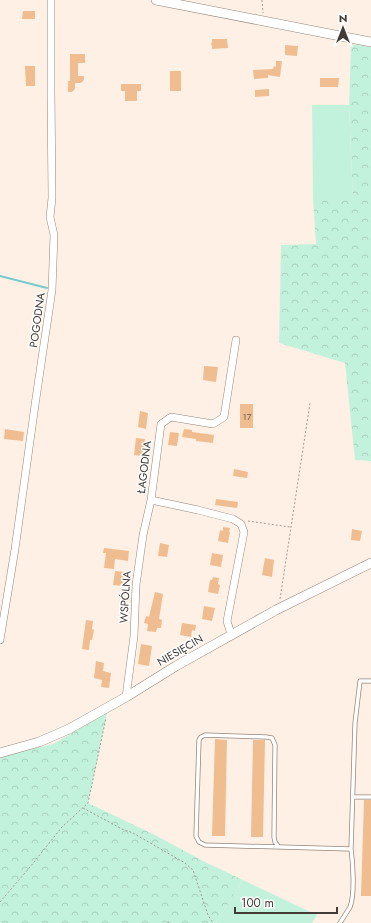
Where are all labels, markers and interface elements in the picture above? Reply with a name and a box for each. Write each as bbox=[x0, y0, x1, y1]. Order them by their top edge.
north arrow bbox=[323, 8, 363, 48]
text: N bbox=[339, 10, 347, 26]
street label: POGODNA bbox=[25, 291, 49, 348]
house number: 17 bbox=[243, 410, 252, 423]
street label: ŁAGODNA bbox=[133, 439, 155, 495]
street label: WSPÓLNA bbox=[115, 570, 135, 624]
street label: NIESIĘCIN bbox=[154, 630, 206, 670]
scale bar bbox=[235, 889, 337, 915]
text: 100 m bbox=[241, 894, 274, 912]

